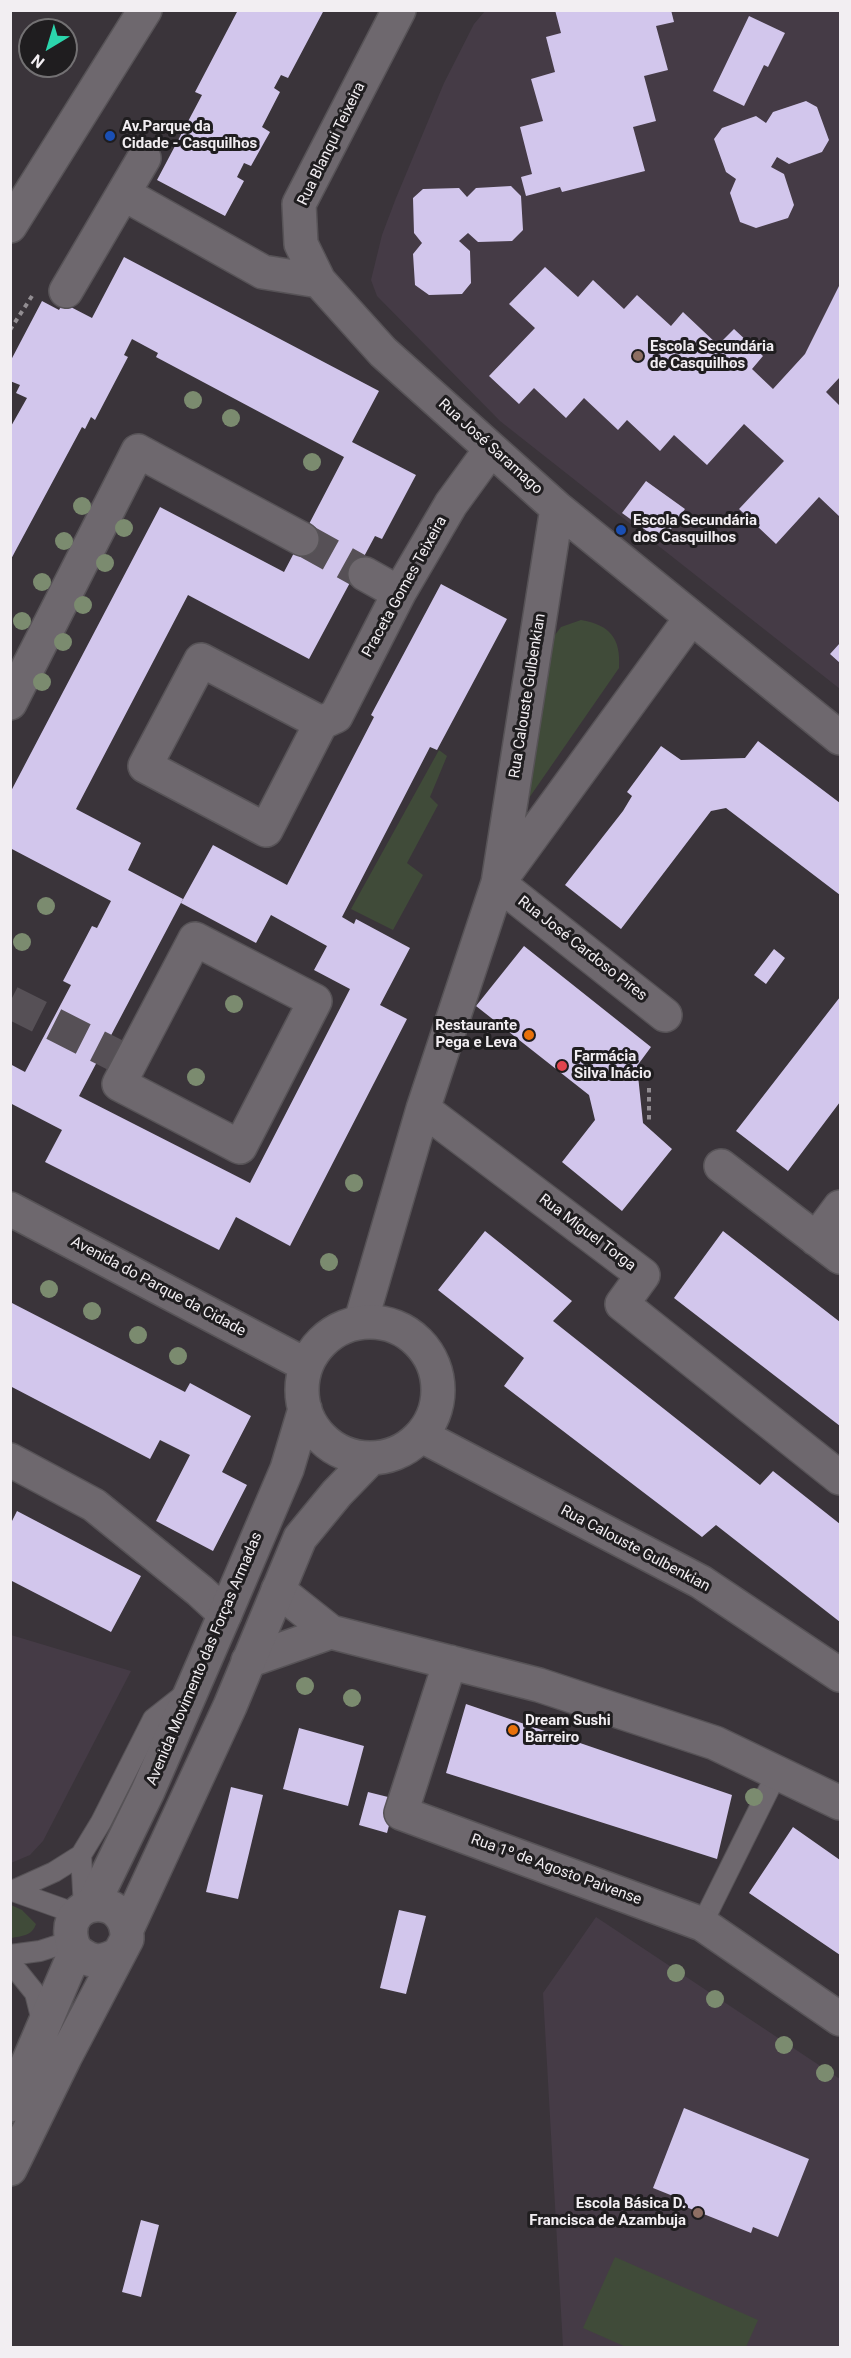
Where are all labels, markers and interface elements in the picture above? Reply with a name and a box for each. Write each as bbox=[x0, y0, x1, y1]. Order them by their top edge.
north arrow bbox=[18, 18, 78, 78]
text: N bbox=[28, 50, 48, 72]
street label: Rua Blanqui Teixeira bbox=[294, 80, 370, 208]
place label: Av.Parque da Cidade - Casquilhos bbox=[122, 118, 257, 153]
marker: Av.Parque da Cidade - Casquilhos bbox=[103, 129, 117, 143]
place label: Escola Secundária de Casquilhos bbox=[650, 338, 774, 373]
marker: Escola Secundária de Casquilhos bbox=[631, 349, 645, 363]
street label: Rua José Saramago bbox=[434, 395, 546, 499]
place label: Escola Secundária dos Casquilhos bbox=[633, 512, 757, 547]
street label: Praceta Gomes Teixeira bbox=[359, 514, 451, 660]
marker: Escola Secundária dos Casquilhos bbox=[614, 523, 628, 537]
street label: Rua Calouste Gulbenkian bbox=[506, 612, 550, 780]
street label: Rua José Cardoso Pires bbox=[514, 893, 650, 1005]
place label: Restaurante Pega e Leva bbox=[435, 1017, 517, 1052]
marker: Restaurante Pega e Leva bbox=[522, 1028, 536, 1042]
place label: Farmácia Silva Inácio bbox=[574, 1048, 651, 1083]
marker: Farmácia Silva Inácio bbox=[555, 1059, 569, 1073]
street label: Rua Miguel Torga bbox=[535, 1191, 639, 1275]
street label: Avenida do Parque da Cidade bbox=[68, 1233, 248, 1341]
street label: Rua Calouste Gulbenkian bbox=[557, 1502, 713, 1596]
street label: Avenida Movimento das Forças Armadas bbox=[143, 1530, 267, 1788]
place label: Dream Sushi Barreiro bbox=[525, 1712, 611, 1747]
marker: Dream Sushi Barreiro bbox=[506, 1723, 520, 1737]
street label: Rua 1º de Agosto Paivense bbox=[468, 1831, 644, 1909]
place label: Escola Básica D. Francisca de Azambuja bbox=[529, 2195, 686, 2230]
marker: Escola Básica D. Francisca de Azambuja bbox=[691, 2206, 705, 2220]

